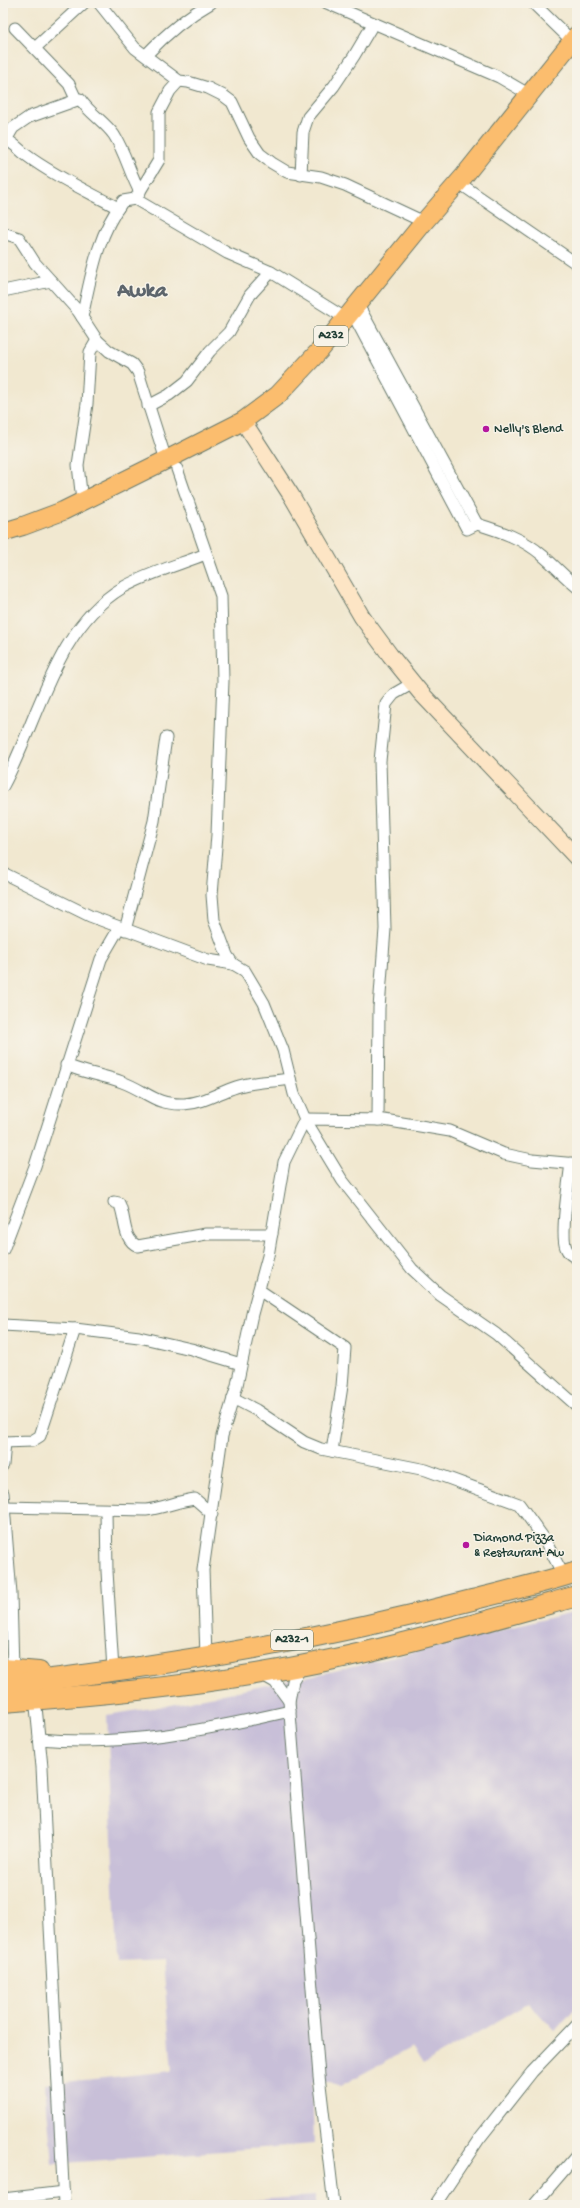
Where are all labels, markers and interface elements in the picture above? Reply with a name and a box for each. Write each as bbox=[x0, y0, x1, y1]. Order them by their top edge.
district label: Awka bbox=[116, 280, 168, 305]
road number: A232 bbox=[314, 326, 348, 346]
place label: Nelly's Blend bbox=[494, 422, 564, 437]
marker: Nelly's Blend bbox=[481, 424, 491, 434]
place label: Diamond Pizza & Restaurant Aw bbox=[473, 1531, 564, 1561]
marker: Diamond Pizza & Restaurant Aw bbox=[461, 1540, 471, 1550]
road number: A232-1 bbox=[271, 1630, 313, 1650]

